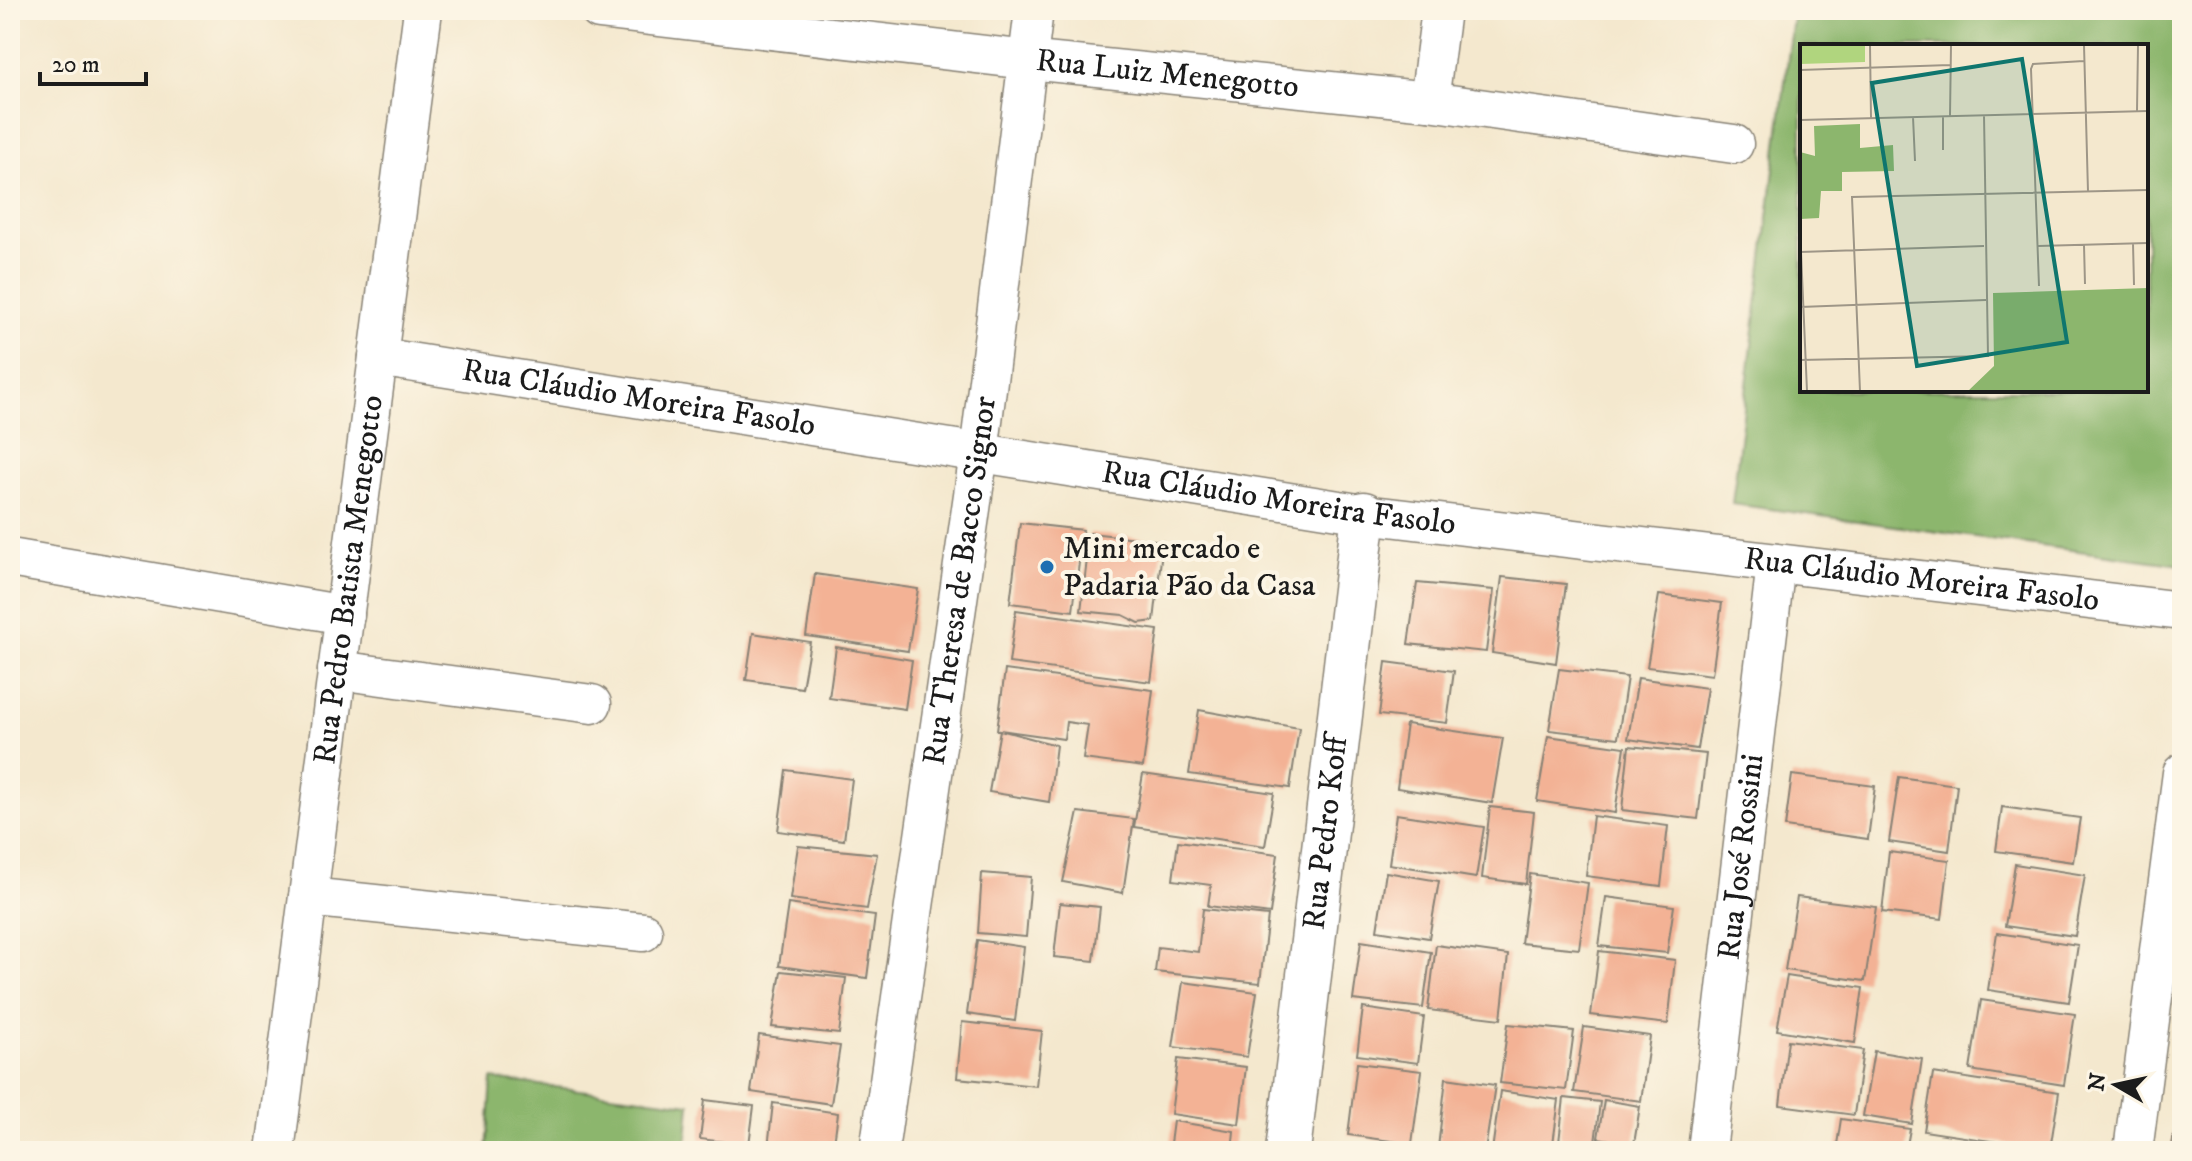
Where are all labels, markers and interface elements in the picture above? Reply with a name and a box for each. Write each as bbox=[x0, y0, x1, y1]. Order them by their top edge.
scale bar bbox=[40, 36, 146, 86]
street label: Rua Luiz Menegotto bbox=[1034, 41, 1301, 108]
inset map bbox=[1800, 44, 2148, 392]
text: 20 m bbox=[52, 50, 100, 80]
street label: Rua Cláudio Moreira Fasolo bbox=[459, 351, 818, 446]
street label: Rua Pedro Batista Menegotto bbox=[305, 393, 393, 767]
street label: Rua Theresa de Bacco Signor bbox=[914, 394, 1006, 768]
street label: Rua Cláudio Moreira Fasolo bbox=[1099, 453, 1458, 545]
place label: Mini mercado e Padaria Pão da Casa bbox=[1063, 529, 1316, 606]
street label: Rua Cláudio Moreira Fasolo bbox=[1742, 539, 2101, 621]
marker: Mini mercado e Padaria Pão da Casa bbox=[1038, 558, 1056, 576]
street label: Rua Pedro Koff bbox=[1295, 729, 1358, 932]
street label: Rua José Rossini bbox=[1710, 752, 1773, 962]
north arrow bbox=[2076, 1045, 2156, 1125]
text: N bbox=[2083, 1071, 2112, 1093]

